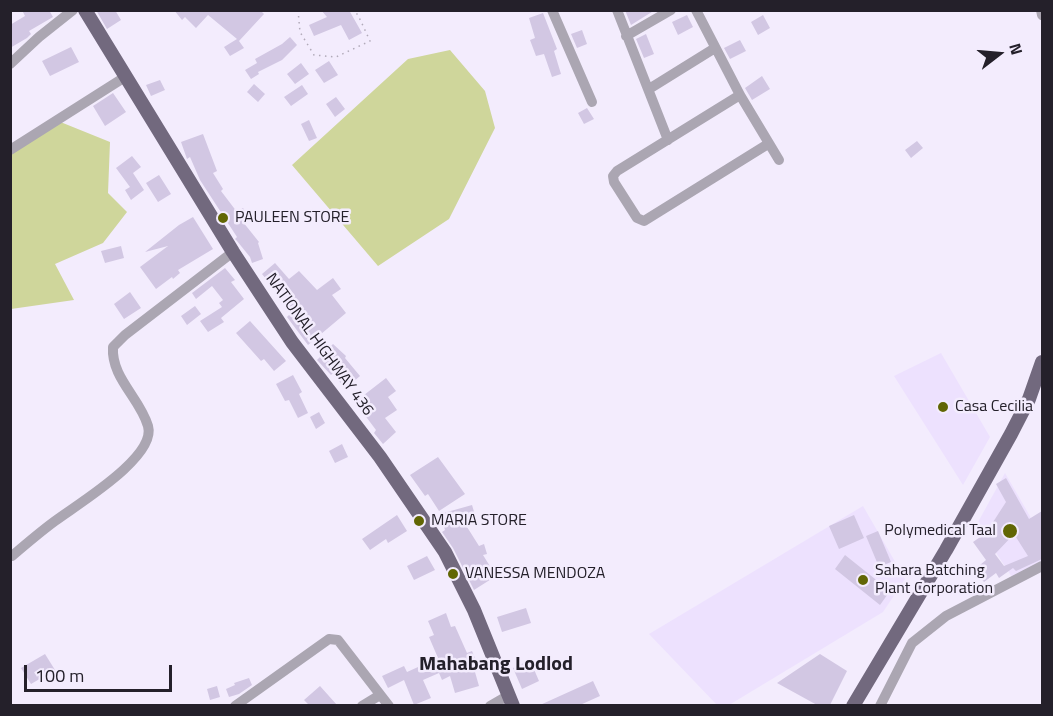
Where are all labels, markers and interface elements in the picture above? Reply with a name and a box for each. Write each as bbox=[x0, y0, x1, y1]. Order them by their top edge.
north arrow bbox=[969, 24, 1029, 84]
text: N bbox=[1003, 40, 1029, 58]
place label: PAULEEN STORE bbox=[235, 208, 349, 228]
marker: PAULEEN STORE bbox=[216, 211, 230, 225]
street label: NATIONAL HIGHWAY 436 bbox=[261, 270, 377, 420]
place label: Casa Cecilia bbox=[955, 397, 1033, 417]
marker: Casa Cecilia bbox=[936, 400, 950, 414]
place label: MARIA STORE bbox=[431, 511, 527, 531]
marker: MARIA STORE bbox=[412, 514, 426, 528]
place label: Polymedical Taal bbox=[884, 521, 996, 541]
marker: Polymedical Taal bbox=[1001, 522, 1019, 540]
place label: Sahara Batching Plant Corporation bbox=[875, 561, 993, 599]
place label: VANESSA MENDOZA bbox=[465, 564, 605, 584]
marker: VANESSA MENDOZA bbox=[446, 567, 460, 581]
marker: Sahara Batching Plant Corporation bbox=[856, 573, 870, 587]
scale bar bbox=[27, 653, 176, 691]
district label: Mahabang Lodlod bbox=[419, 653, 573, 677]
text: 100 m bbox=[35, 662, 84, 689]

